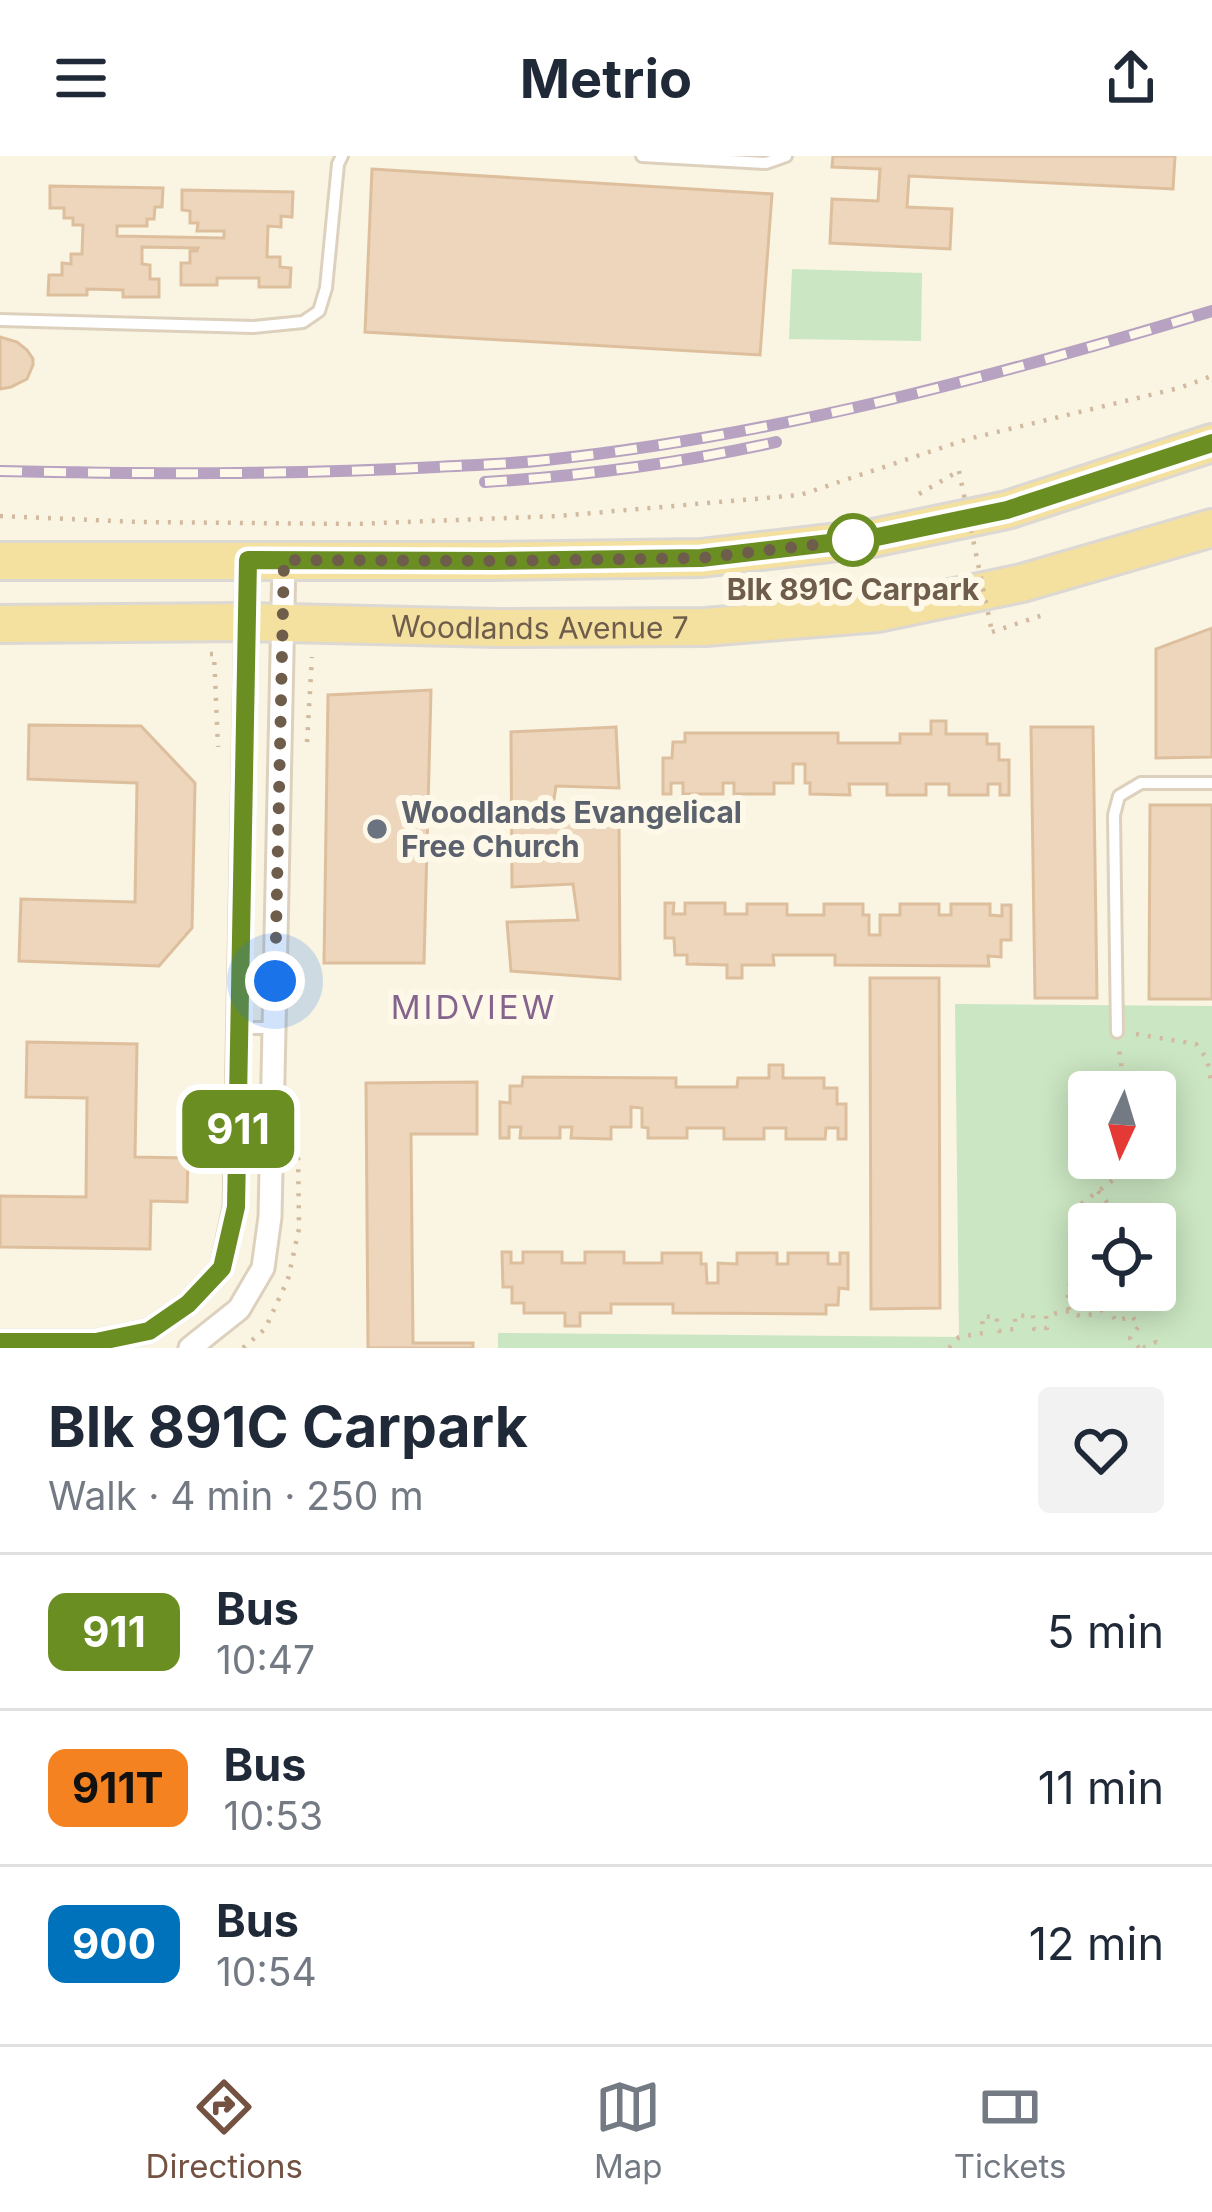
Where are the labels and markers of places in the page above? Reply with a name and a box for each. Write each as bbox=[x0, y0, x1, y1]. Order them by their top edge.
marker: Blk 891C Carpark bbox=[828, 515, 878, 565]
place label: Blk 891C Carpark bbox=[727, 571, 980, 607]
place label: Woodlands Evangelical Free Church bbox=[401, 794, 742, 864]
marker: Woodlands Evangelical Free Church bbox=[364, 816, 390, 842]

